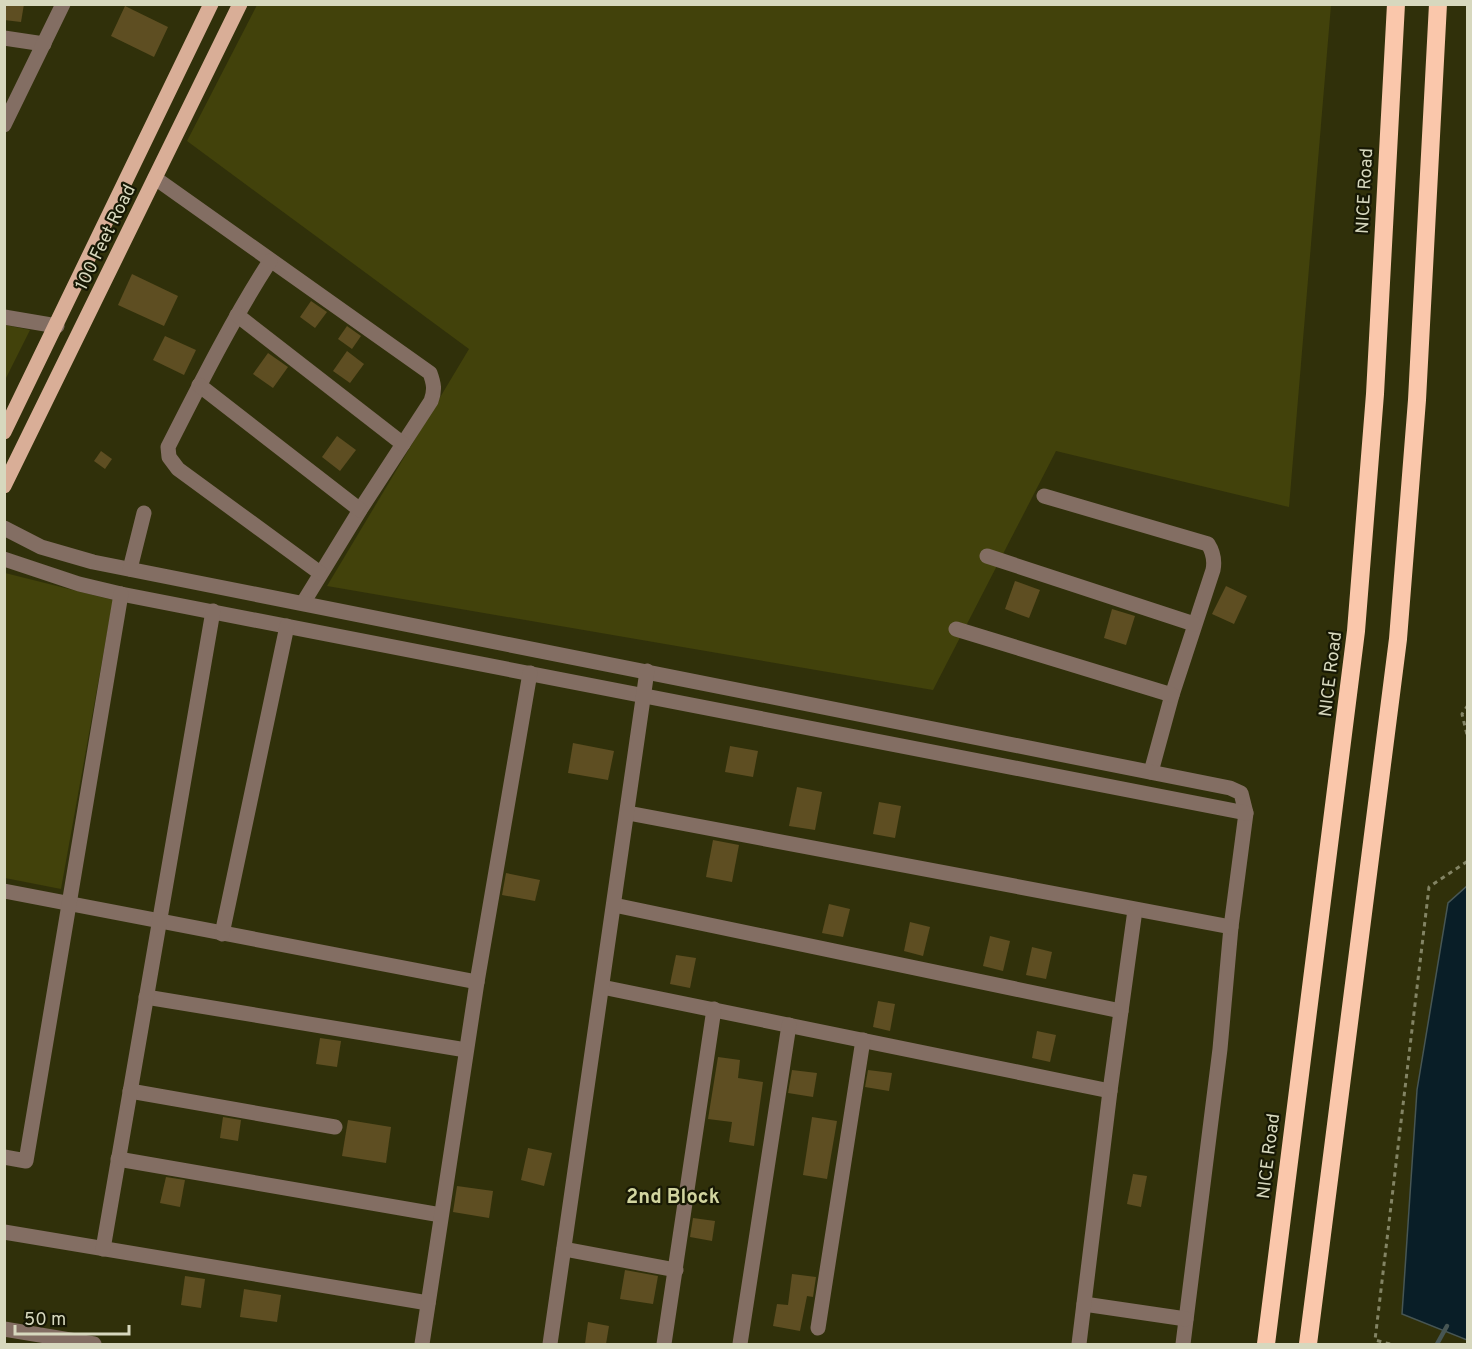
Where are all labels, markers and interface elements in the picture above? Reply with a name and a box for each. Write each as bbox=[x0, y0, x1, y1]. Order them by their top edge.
street label: NICE Road bbox=[1352, 148, 1379, 235]
street label: 100 Feet Road bbox=[71, 181, 142, 294]
street label: NICE Road bbox=[1315, 630, 1348, 718]
street label: NICE Road bbox=[1253, 1112, 1286, 1200]
district label: 2nd Block bbox=[626, 1185, 720, 1211]
scale bar bbox=[15, 1298, 129, 1336]
text: 50 m bbox=[24, 1309, 66, 1332]

